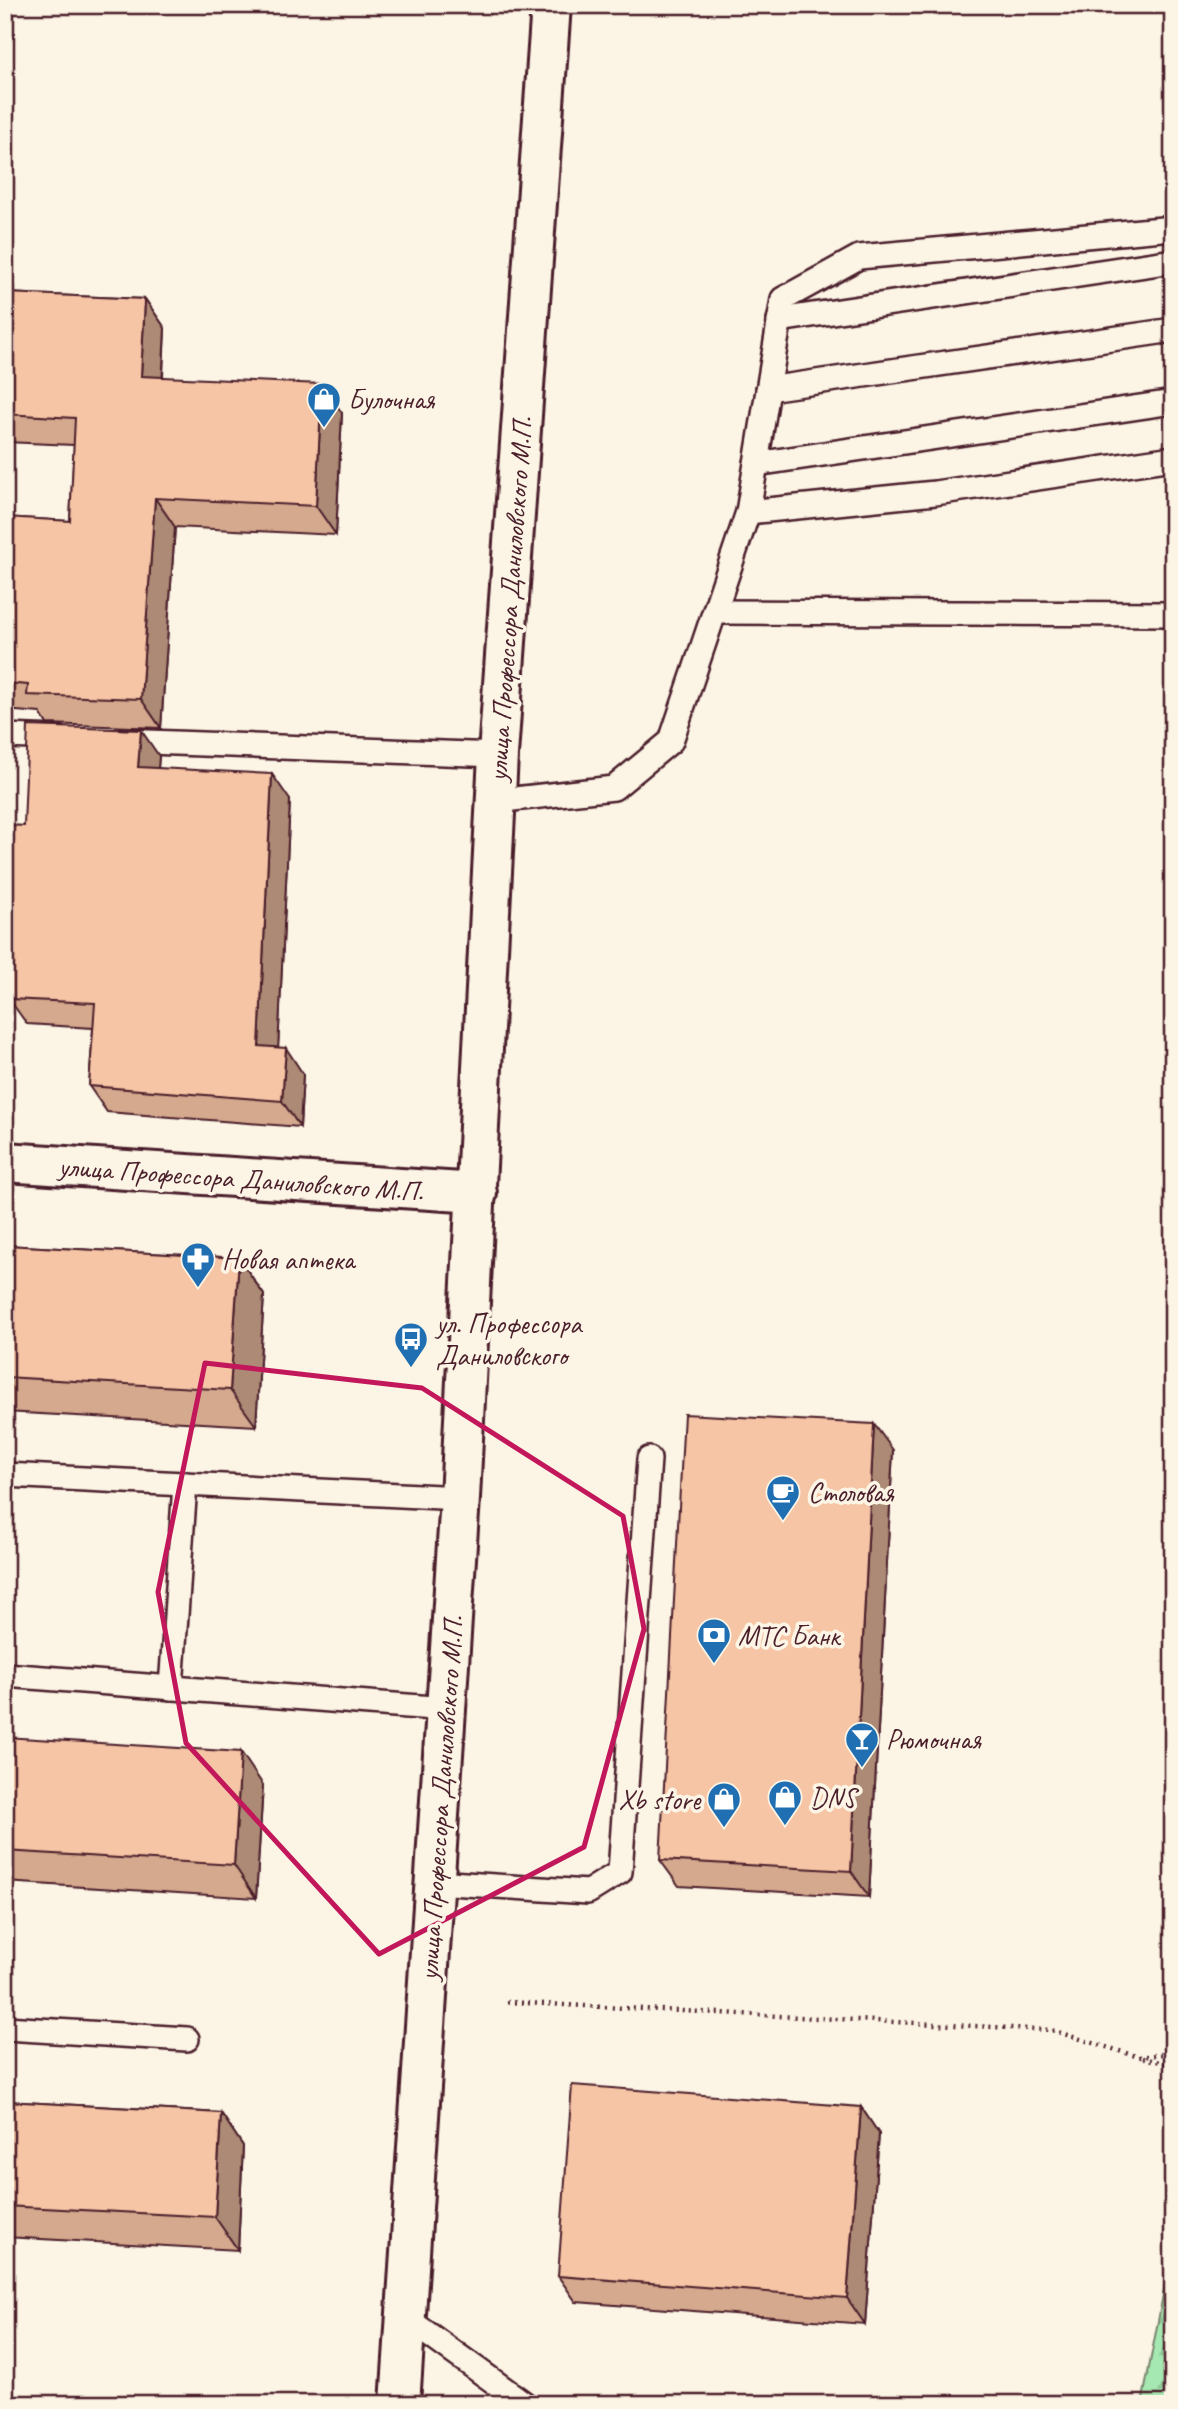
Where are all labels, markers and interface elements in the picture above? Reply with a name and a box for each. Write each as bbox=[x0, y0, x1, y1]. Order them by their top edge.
shop icon: Булочная bbox=[305, 380, 343, 429]
place label: Булочная bbox=[348, 382, 435, 417]
street label: улица Профессора Даниловского М.П. bbox=[479, 415, 540, 785]
street label: улица Профессора Даниловского М.П. bbox=[55, 1148, 425, 1209]
pharmacy icon: Новая аптека bbox=[179, 1240, 217, 1289]
place label: Новая аптека bbox=[222, 1242, 357, 1277]
place label: ул. Профессора Даниловского bbox=[434, 1306, 583, 1373]
bus stop icon: ул. Профессора Даниловского bbox=[392, 1320, 430, 1369]
cafe icon: Столовая bbox=[764, 1473, 802, 1522]
place label: Столовая bbox=[808, 1475, 895, 1510]
street label: улица Профессора Даниловского М.П. bbox=[410, 1614, 471, 1984]
bank icon: МТС Банк bbox=[695, 1616, 733, 1665]
place label: МТС Банк bbox=[738, 1618, 842, 1653]
bar icon: Рюмочная bbox=[843, 1720, 881, 1769]
place label: Рюмочная bbox=[886, 1722, 982, 1757]
shop icon: DNS bbox=[766, 1778, 804, 1827]
shop icon: Xb store bbox=[705, 1780, 743, 1829]
place label: DNS bbox=[810, 1780, 860, 1815]
place label: Xb store bbox=[618, 1782, 702, 1817]

